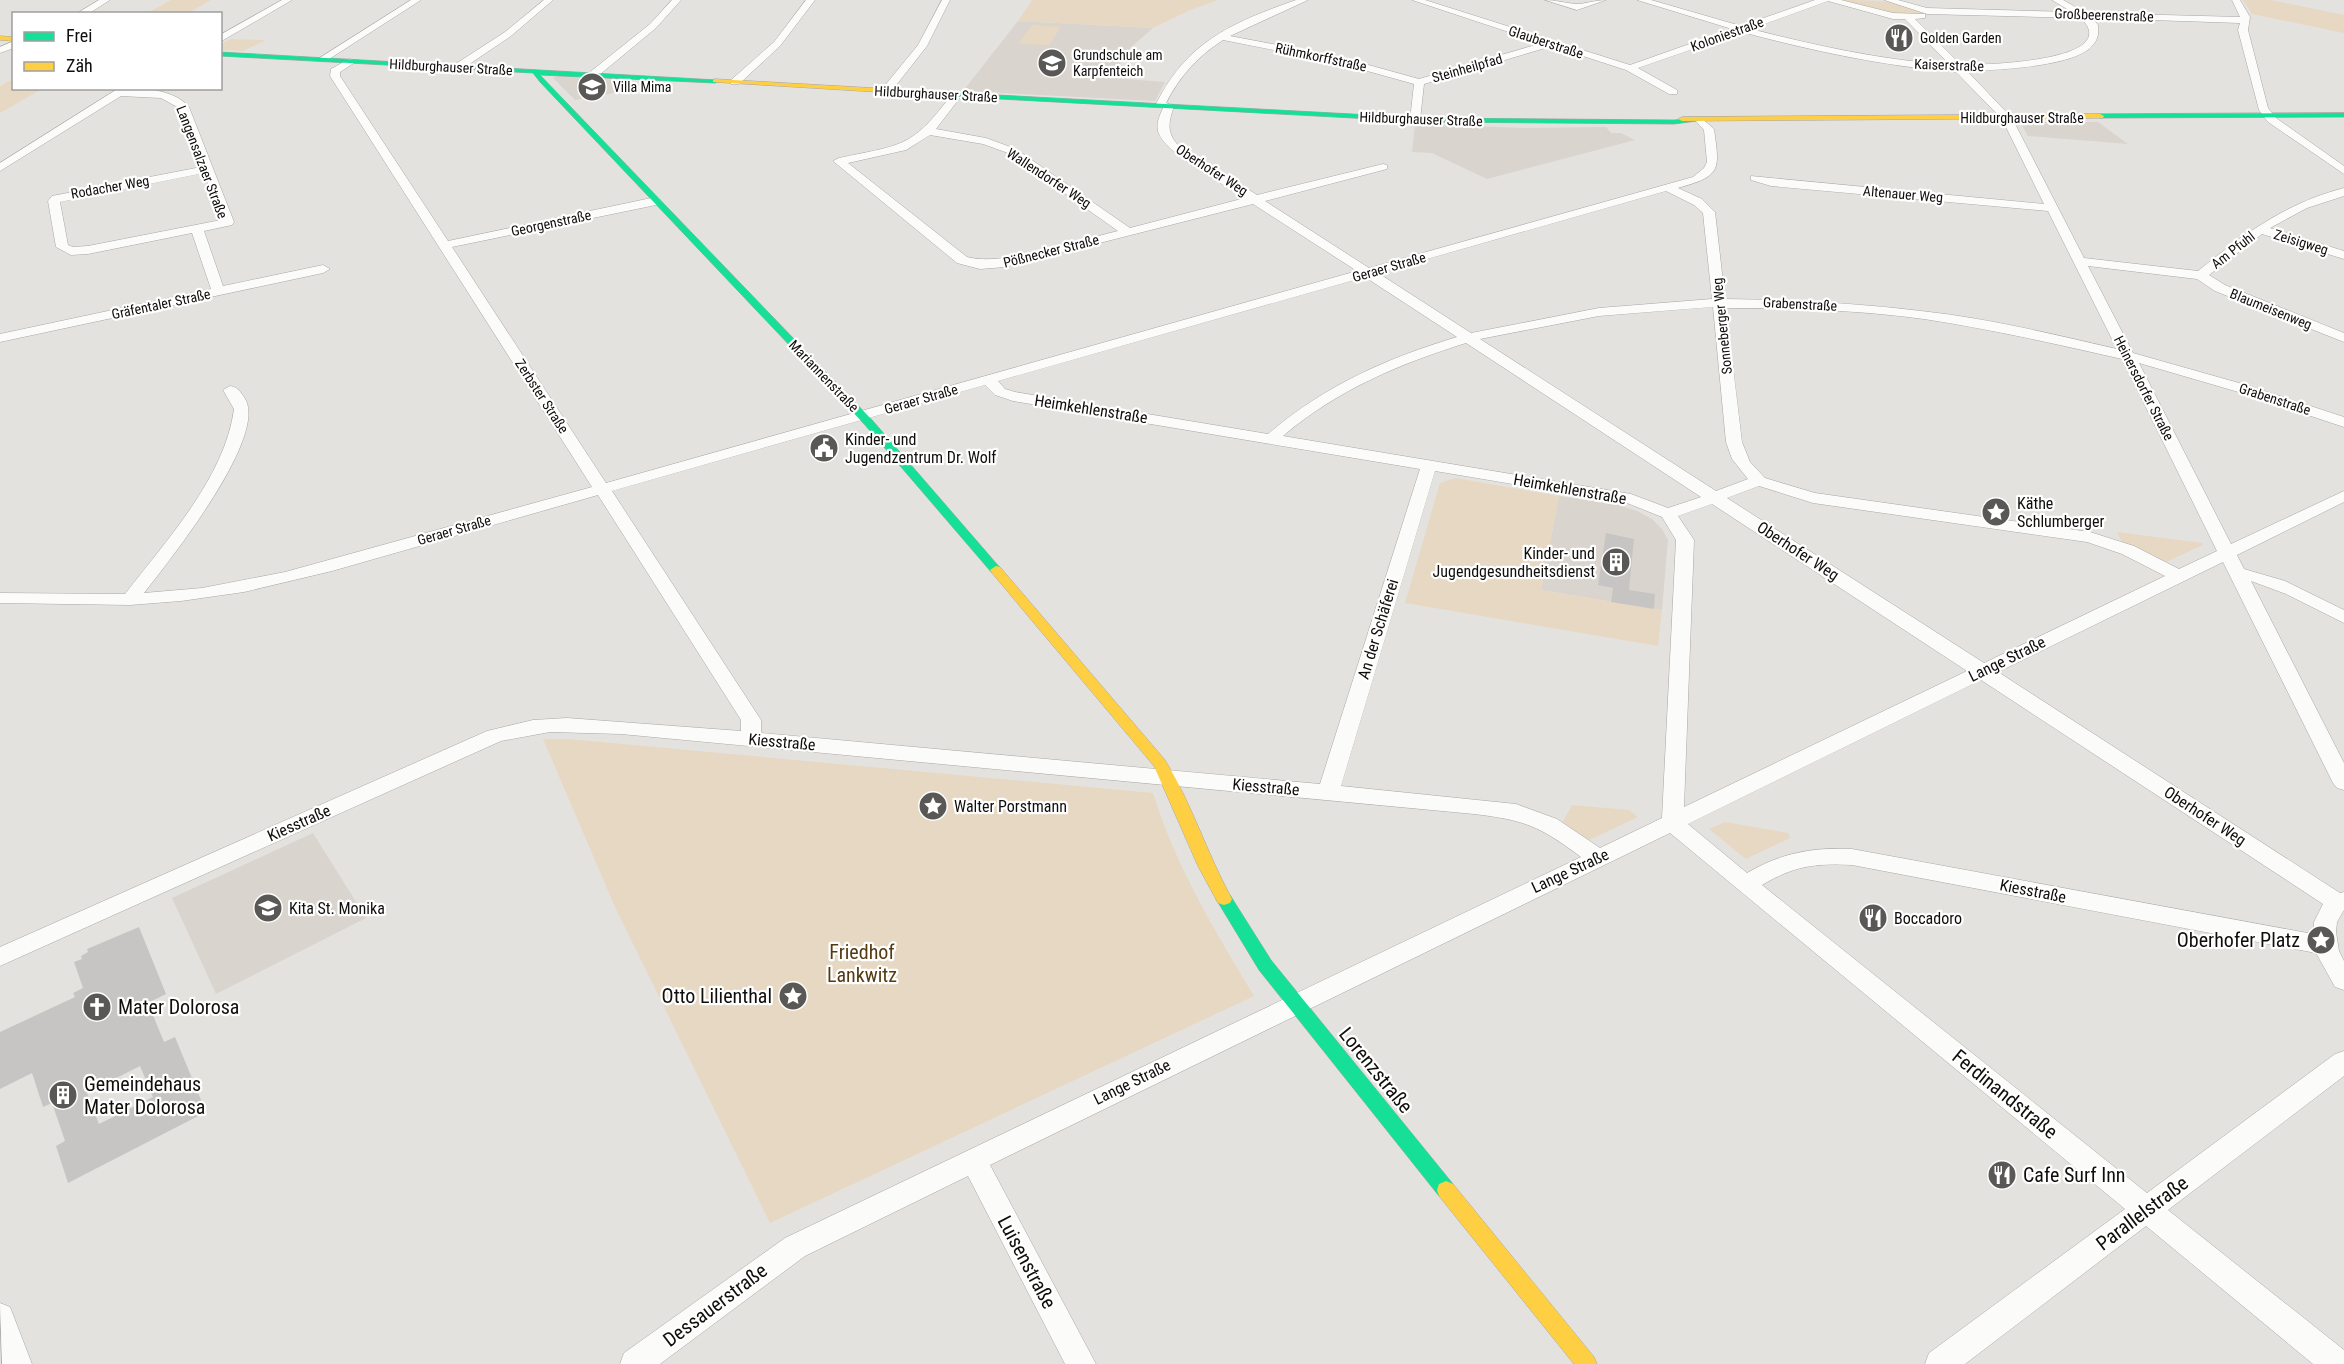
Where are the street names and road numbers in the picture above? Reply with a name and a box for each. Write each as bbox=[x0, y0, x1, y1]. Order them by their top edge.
street label: Großbeerenstraße bbox=[2054, 5, 2154, 25]
street label: Koloniestraße bbox=[1688, 13, 1766, 55]
street label: Glauberstraße bbox=[1507, 22, 1586, 62]
street label: Rühmkorffstraße bbox=[1274, 39, 1369, 75]
street label: Steinheilpfad bbox=[1430, 50, 1504, 86]
street label: Hildburghauser Straße bbox=[389, 56, 513, 78]
street label: Kaiserstraße bbox=[1914, 56, 1985, 74]
street label: Hildburghauser Straße bbox=[874, 83, 998, 105]
street label: Langensalzaer Straße bbox=[173, 103, 231, 221]
street label: Hildburghauser Straße bbox=[1359, 109, 1483, 129]
street label: Hildburghauser Straße bbox=[1960, 110, 2084, 126]
street label: Oberhofer Weg bbox=[1173, 141, 1251, 199]
street label: Wallendorfer Weg bbox=[1004, 145, 1094, 211]
street label: Rodacher Weg bbox=[70, 172, 150, 202]
street label: Altenauer Weg bbox=[1862, 183, 1944, 205]
street label: Georgenstraße bbox=[510, 207, 593, 239]
street label: Zeisigweg bbox=[2272, 226, 2330, 258]
street label: Am Pfuhl bbox=[2208, 228, 2258, 272]
street label: Pößnecker Straße bbox=[1002, 231, 1101, 271]
street label: Geraer Straße bbox=[1350, 249, 1428, 285]
street label: Sonneberger Weg bbox=[1709, 277, 1735, 375]
street label: Blaumeisenweg bbox=[2228, 285, 2314, 333]
street label: Gräfentaler Straße bbox=[110, 286, 212, 322]
street label: Grabenstraße bbox=[1762, 294, 1838, 314]
street label: Heinersdorfer Straße bbox=[2111, 333, 2177, 443]
street label: Mariannenstraße bbox=[786, 337, 863, 415]
street label: Zerbster Straße bbox=[512, 356, 572, 437]
street label: Grabenstraße bbox=[2237, 380, 2313, 418]
street label: Geraer Straße bbox=[882, 381, 960, 417]
street label: Heimkehlenstraße bbox=[1033, 391, 1149, 427]
street label: Heimkehlenstraße bbox=[1512, 470, 1628, 508]
street label: Geraer Straße bbox=[415, 512, 493, 548]
street label: Oberhofer Weg bbox=[1753, 517, 1843, 585]
street label: An der Schäferei bbox=[1354, 577, 1402, 681]
street label: Lange Straße bbox=[1965, 632, 2049, 686]
street label: Kiesstraße bbox=[748, 730, 816, 754]
street label: Kiesstraße bbox=[1232, 775, 1300, 799]
street label: Oberhofer Weg bbox=[2160, 782, 2250, 850]
street label: Kiesstraße bbox=[264, 801, 334, 845]
street label: Lange Straße bbox=[1528, 845, 1612, 897]
street label: Kiesstraße bbox=[1998, 875, 2068, 907]
street label: Lorenzstraße bbox=[1334, 1022, 1418, 1118]
street label: Ferdinandstraße bbox=[1948, 1044, 2062, 1144]
street label: Lange Straße bbox=[1090, 1055, 1174, 1109]
street label: Parallelstraße bbox=[2091, 1171, 2193, 1255]
street label: Luisenstraße bbox=[993, 1211, 1061, 1313]
street label: Dessauerstraße bbox=[658, 1258, 772, 1352]

